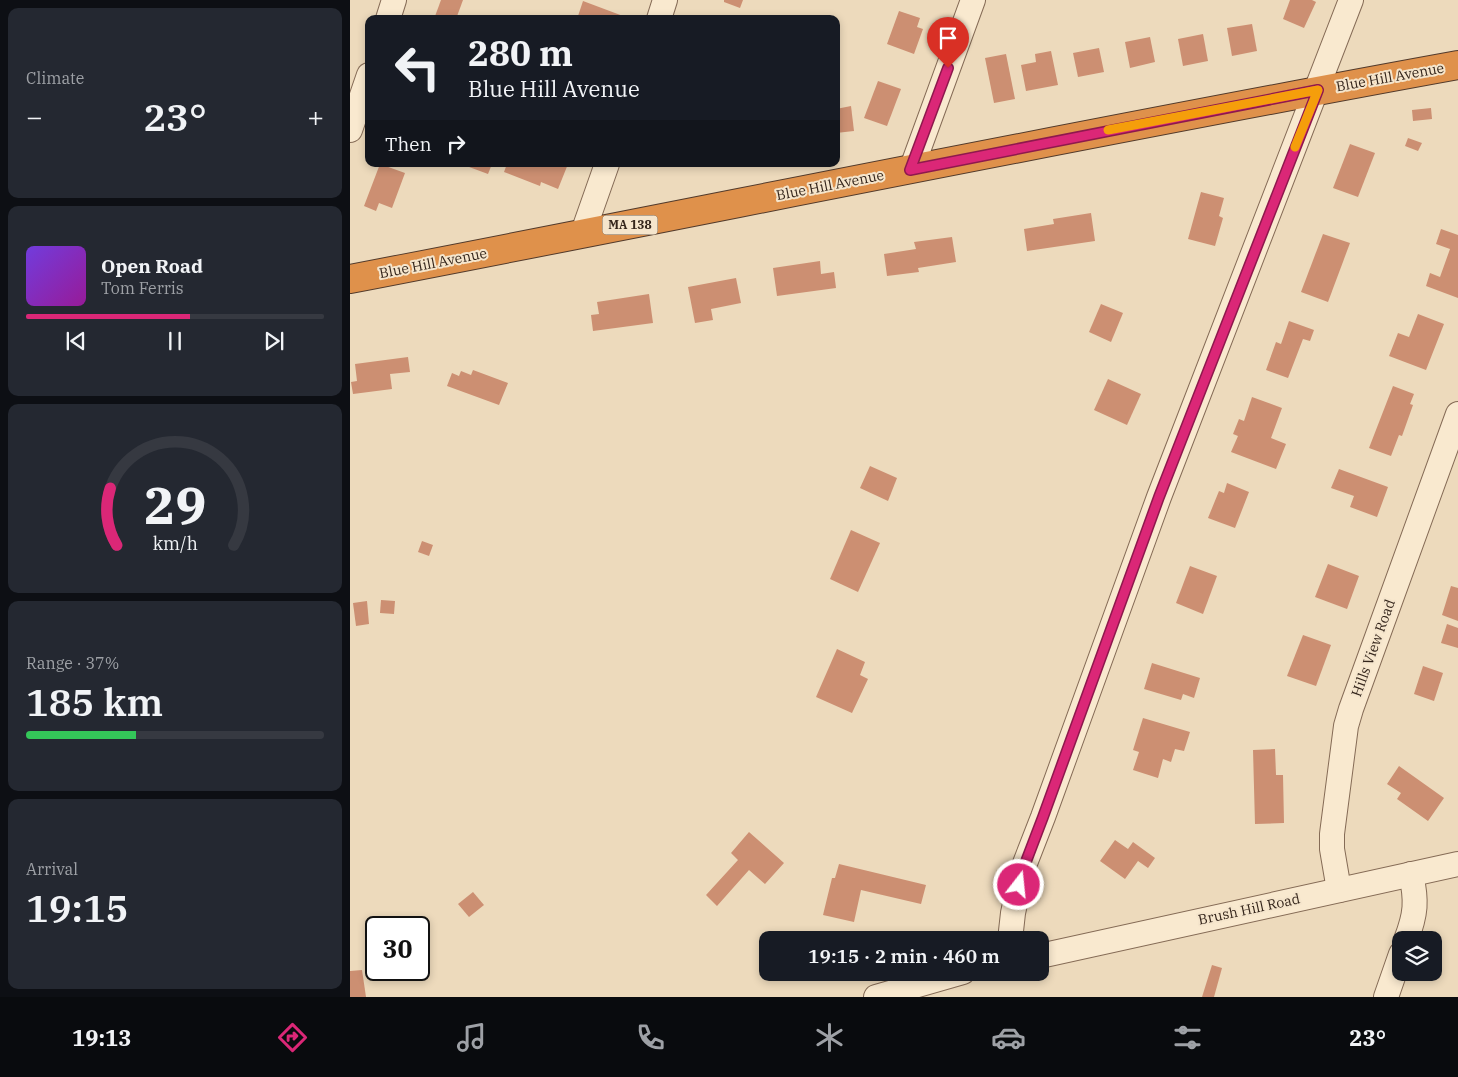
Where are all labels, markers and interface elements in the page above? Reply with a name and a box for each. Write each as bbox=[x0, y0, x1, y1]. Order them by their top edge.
pin bbox=[927, 17, 969, 68]
icon: arrive bbox=[934, 24, 962, 52]
text: 280 m bbox=[468, 30, 573, 76]
icon: left bbox=[385, 35, 450, 100]
street label: Blue Hill Avenue bbox=[1335, 59, 1445, 95]
text: Climate bbox=[26, 68, 84, 88]
text: Blue Hill Avenue bbox=[468, 74, 640, 103]
text: 23° bbox=[143, 92, 207, 141]
text: − bbox=[26, 98, 43, 135]
text: + bbox=[307, 98, 324, 135]
icon: right bbox=[442, 130, 470, 158]
text: Then bbox=[385, 132, 432, 156]
street label: Blue Hill Avenue bbox=[775, 166, 885, 204]
road number: MA 138 bbox=[602, 216, 658, 234]
street label: Blue Hill Avenue bbox=[378, 244, 488, 282]
text: Open Road bbox=[101, 254, 203, 278]
text: Tom Ferris bbox=[101, 278, 184, 298]
icon: previous bbox=[62, 327, 90, 355]
icon: pause bbox=[161, 327, 189, 355]
icon: next bbox=[260, 327, 288, 355]
text: 29 bbox=[144, 471, 206, 538]
text: km/h bbox=[152, 532, 198, 555]
street label: Hills View Road bbox=[1347, 596, 1399, 699]
text: Range · 37% bbox=[26, 653, 119, 673]
text: 185 km bbox=[26, 677, 163, 726]
position arrow bbox=[992, 858, 1044, 910]
text: Arrival bbox=[26, 859, 78, 879]
text: 19:15 bbox=[26, 883, 129, 932]
street label: Brush Hill Road bbox=[1196, 889, 1302, 929]
speed limit sign: 30 bbox=[365, 916, 430, 981]
map controls bbox=[1392, 931, 1442, 981]
button: layers bbox=[1392, 931, 1442, 981]
text: 19:15 · 2 min · 460 m bbox=[808, 944, 1000, 968]
icon: directions bbox=[275, 1020, 310, 1055]
icon: music bbox=[454, 1020, 489, 1055]
icon: phone bbox=[633, 1020, 668, 1055]
icon: climate bbox=[812, 1020, 847, 1055]
icon: car bbox=[991, 1020, 1026, 1055]
icon: filters bbox=[1170, 1020, 1205, 1055]
text: 19:13 bbox=[72, 1023, 131, 1052]
text: 23° bbox=[1349, 1023, 1386, 1052]

